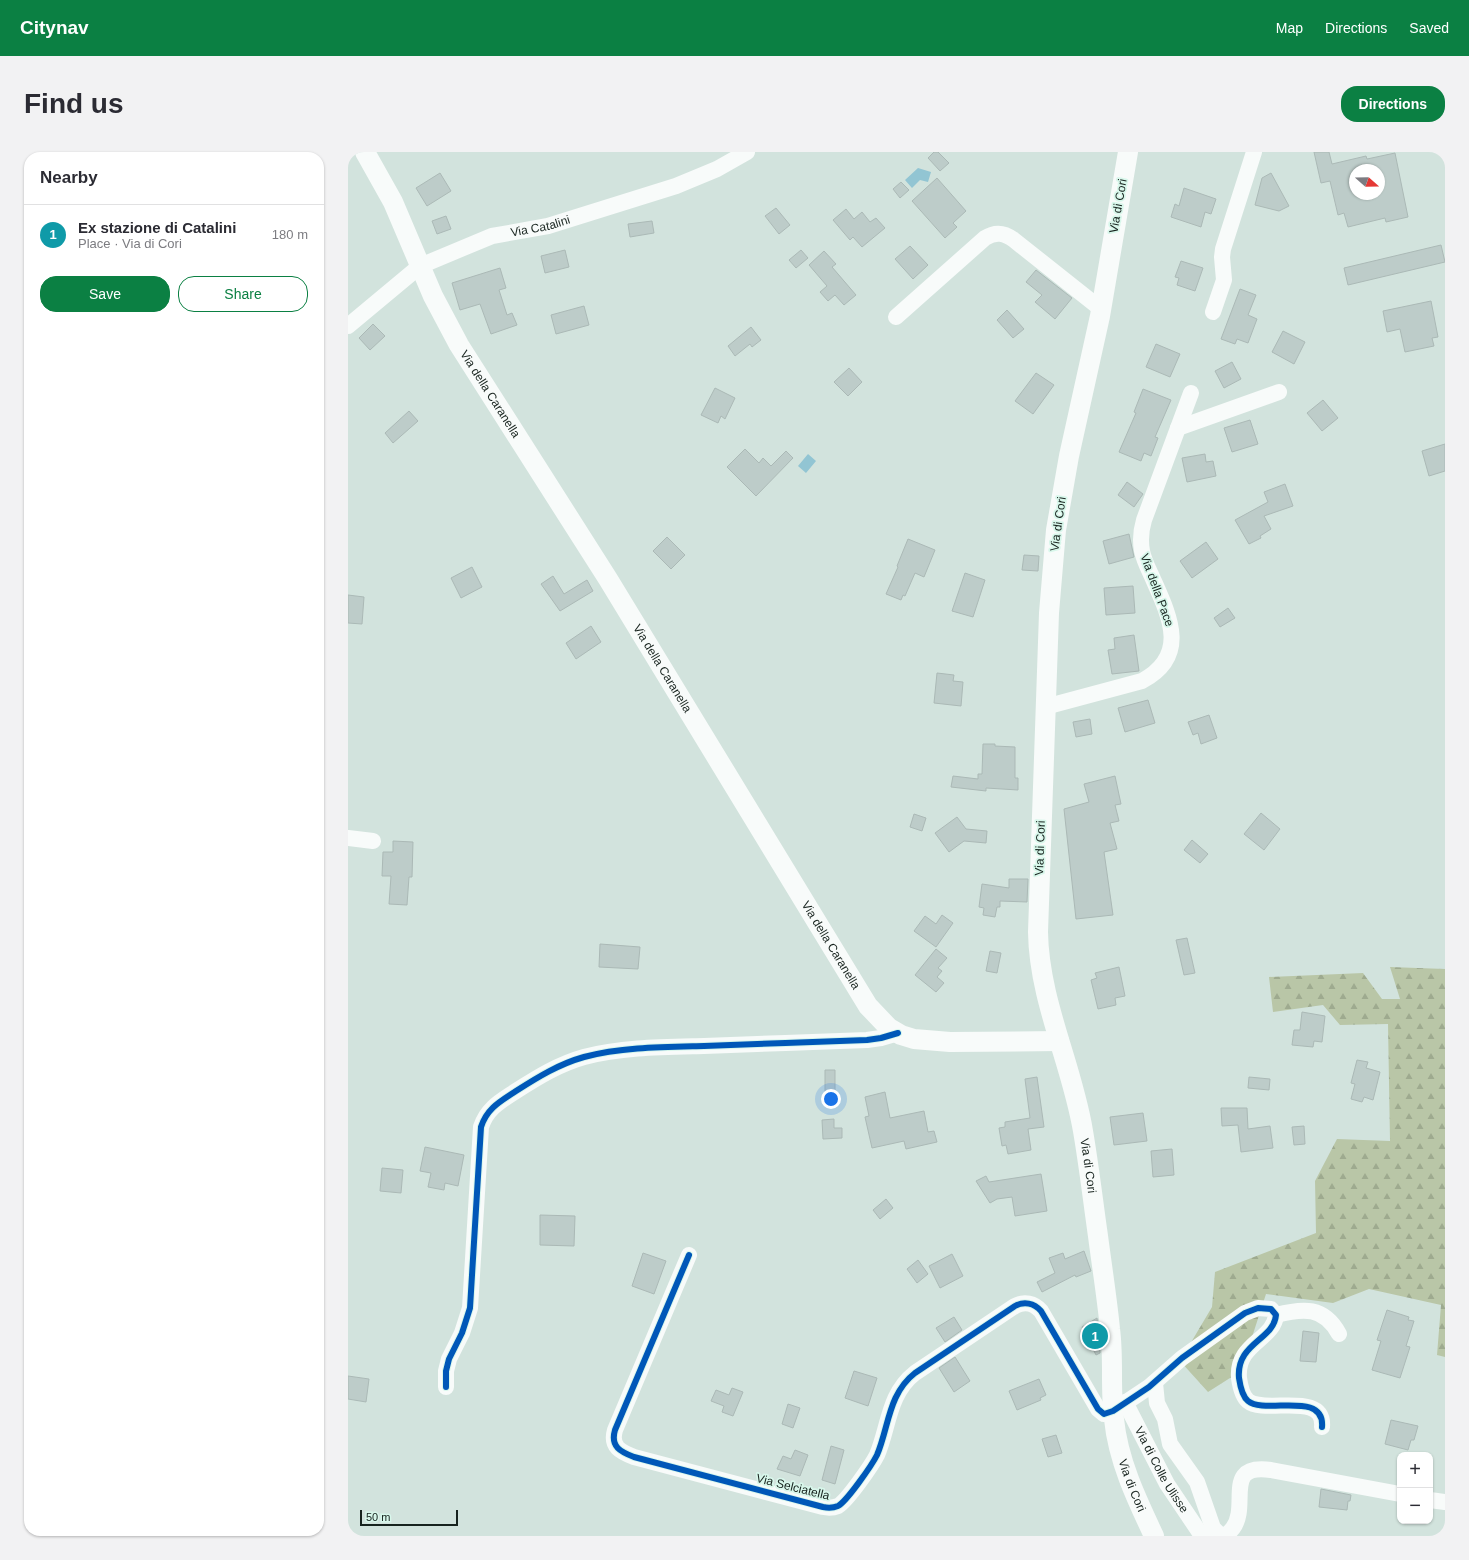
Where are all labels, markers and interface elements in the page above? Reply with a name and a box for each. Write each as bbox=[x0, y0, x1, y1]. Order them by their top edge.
text: Citynav bbox=[20, 17, 89, 38]
text: Map bbox=[1276, 20, 1303, 36]
text: Directions bbox=[1325, 20, 1387, 36]
text: Saved bbox=[1409, 20, 1449, 36]
button: Directions bbox=[1341, 86, 1445, 122]
text: Find us bbox=[24, 88, 124, 119]
north arrow bbox=[1349, 164, 1385, 200]
text: Nearby bbox=[40, 168, 98, 187]
street label: Via di Cori bbox=[1106, 178, 1130, 234]
street label: Via Catalini bbox=[509, 213, 572, 240]
text: Ex stazione di Catalini bbox=[78, 219, 236, 236]
text: 1 bbox=[49, 227, 57, 242]
text: 180 m bbox=[272, 227, 308, 242]
text: Place · Via di Cori bbox=[78, 236, 182, 251]
button: Save bbox=[40, 276, 170, 312]
button: Share bbox=[178, 276, 308, 312]
street label: Via della Caranella bbox=[457, 348, 523, 440]
street label: Via di Cori bbox=[1047, 496, 1069, 552]
street label: Via della Pace bbox=[1137, 552, 1177, 629]
street label: Via della Caranella bbox=[630, 622, 695, 715]
street label: Via di Cori bbox=[1032, 820, 1048, 876]
street label: Via della Caranella bbox=[799, 898, 863, 992]
your location bbox=[821, 1089, 841, 1109]
street label: Via di Cori bbox=[1077, 1137, 1099, 1194]
pin: 1 bbox=[1082, 1321, 1108, 1351]
street label: Via di Colle Ulisse bbox=[1132, 1424, 1192, 1516]
map controls bbox=[1397, 1452, 1433, 1524]
button: + bbox=[1397, 1452, 1433, 1488]
street label: Via di Cori bbox=[1116, 1457, 1149, 1514]
street label: Via Selciatella bbox=[755, 1471, 831, 1503]
button: − bbox=[1397, 1488, 1433, 1524]
scale bar bbox=[360, 1508, 458, 1527]
text: 50 m bbox=[366, 1511, 390, 1523]

